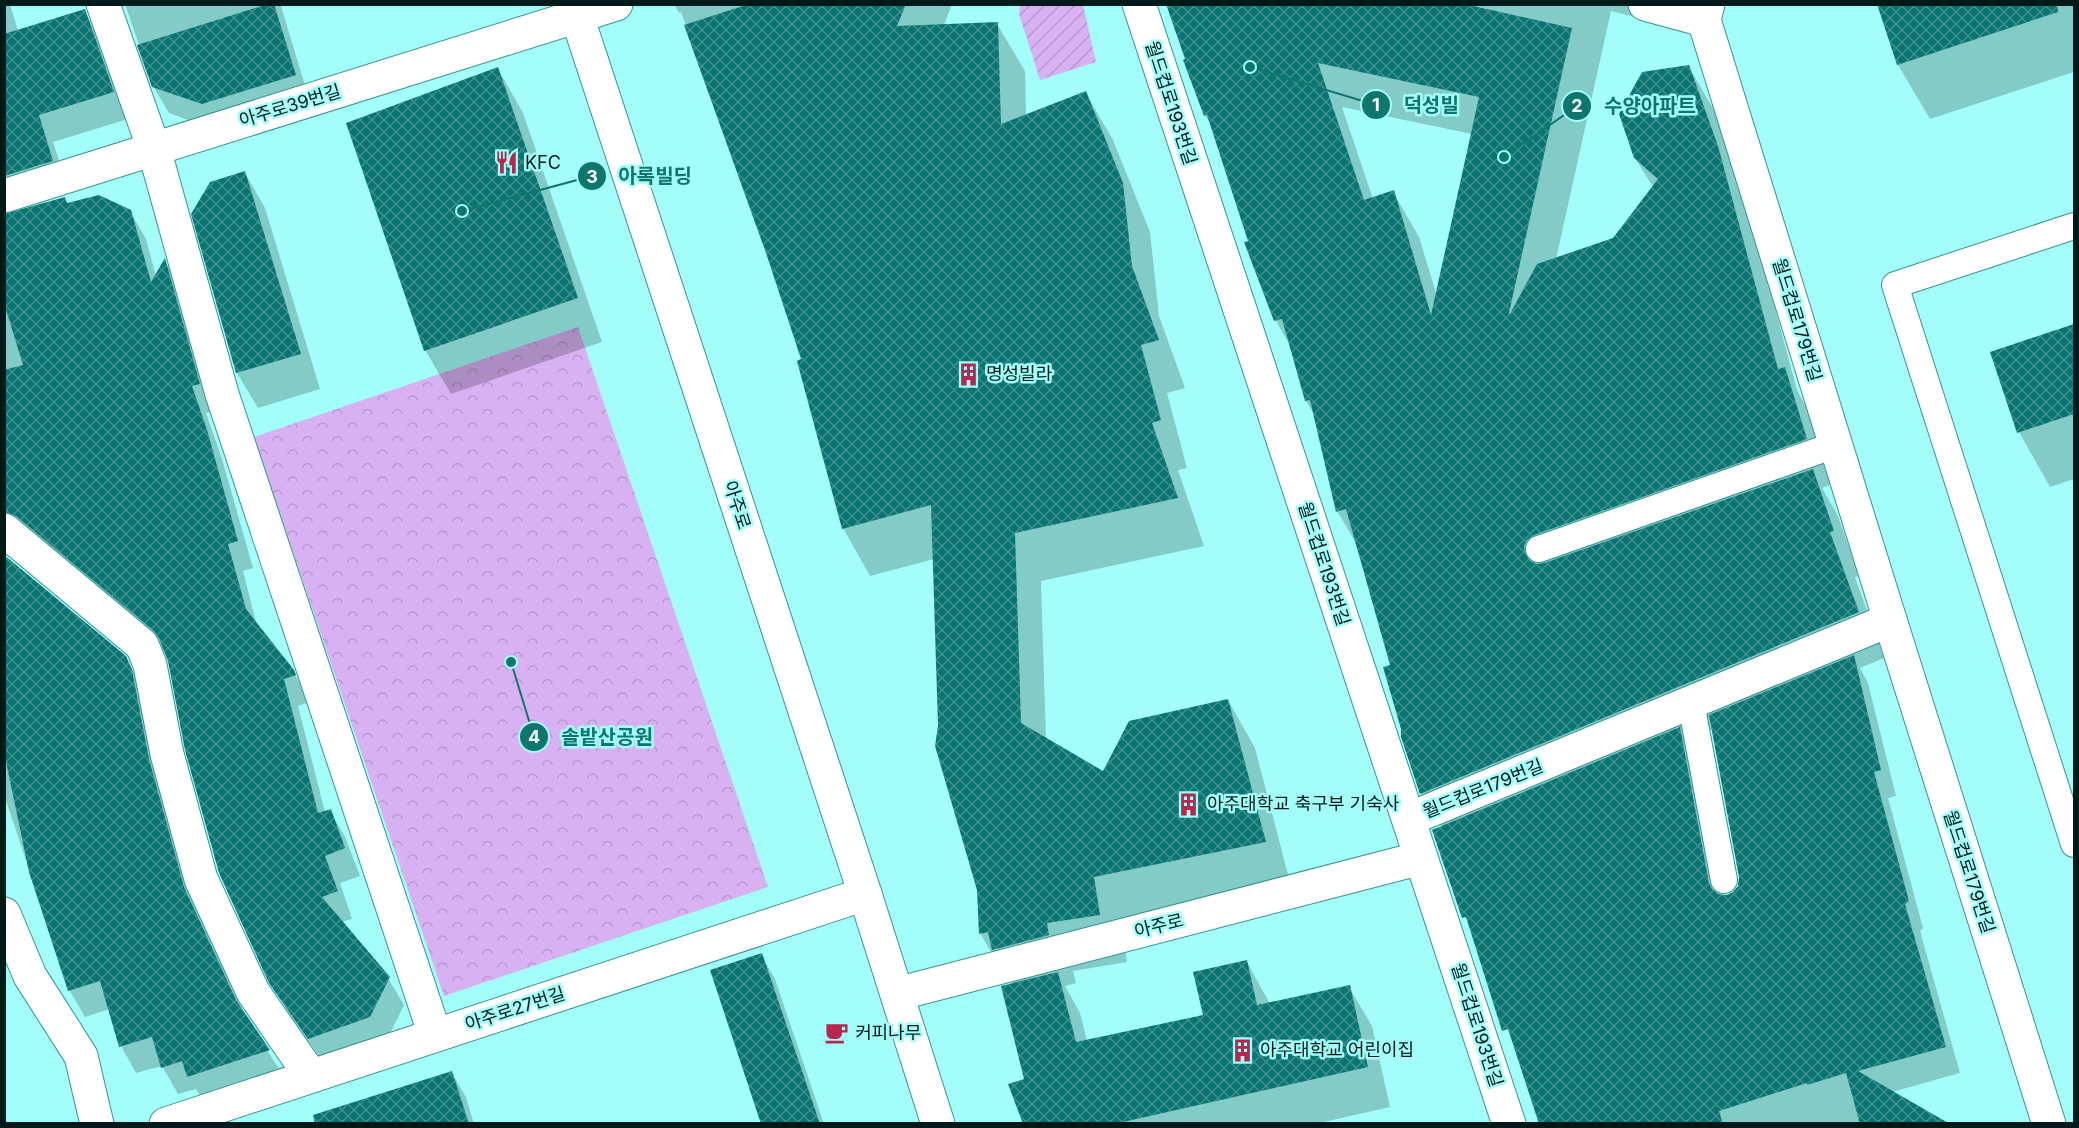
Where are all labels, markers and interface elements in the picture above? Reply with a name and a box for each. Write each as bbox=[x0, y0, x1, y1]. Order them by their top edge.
street label: 월드컵로193번길 bbox=[1142, 38, 1201, 167]
street label: 아주로39번길 bbox=[237, 80, 343, 131]
callout: 덕성빌 bbox=[1361, 86, 1470, 124]
callout: 수양아파트 bbox=[1562, 87, 1708, 125]
text: 덕성빌 bbox=[1403, 93, 1459, 117]
text: 1 bbox=[1372, 94, 1380, 115]
text: 수양아파트 bbox=[1604, 94, 1696, 118]
text: 2 bbox=[1571, 95, 1583, 116]
restaurant icon: KFC bbox=[494, 150, 520, 176]
place label: KFC bbox=[525, 152, 561, 173]
callout: 아록빌딩 bbox=[577, 157, 704, 195]
text: 아록빌딩 bbox=[618, 164, 692, 188]
text: 3 bbox=[586, 166, 598, 187]
street label: 월드컵로179번길 bbox=[1769, 256, 1826, 384]
building icon: 명성빌라 bbox=[955, 361, 981, 387]
place label: 명성빌라 bbox=[986, 363, 1053, 384]
street label: 아주로 bbox=[720, 478, 755, 532]
street label: 월드컵로193번길 bbox=[1295, 499, 1354, 628]
callout: 솔밭산공원 bbox=[519, 718, 665, 756]
text: 솔밭산공원 bbox=[561, 725, 653, 749]
text: 4 bbox=[528, 726, 540, 747]
street label: 월드컵로179번길 bbox=[1420, 755, 1546, 822]
building icon: 아주대학교 축구부 기숙사 bbox=[1176, 791, 1202, 817]
place label: 아주대학교 축구부 기숙사 bbox=[1207, 793, 1400, 814]
street label: 월드컵로179번길 bbox=[1940, 808, 1999, 936]
street label: 아주로 bbox=[1132, 909, 1186, 942]
street label: 월드컵로193번길 bbox=[1448, 960, 1507, 1089]
street label: 아주로27번길 bbox=[462, 982, 568, 1035]
cafe icon: 커피나무 bbox=[824, 1020, 850, 1046]
place label: 커피나무 bbox=[855, 1022, 921, 1043]
building icon: 아주대학교 어린이집 bbox=[1229, 1037, 1255, 1063]
place label: 아주대학교 어린이집 bbox=[1260, 1039, 1414, 1060]

